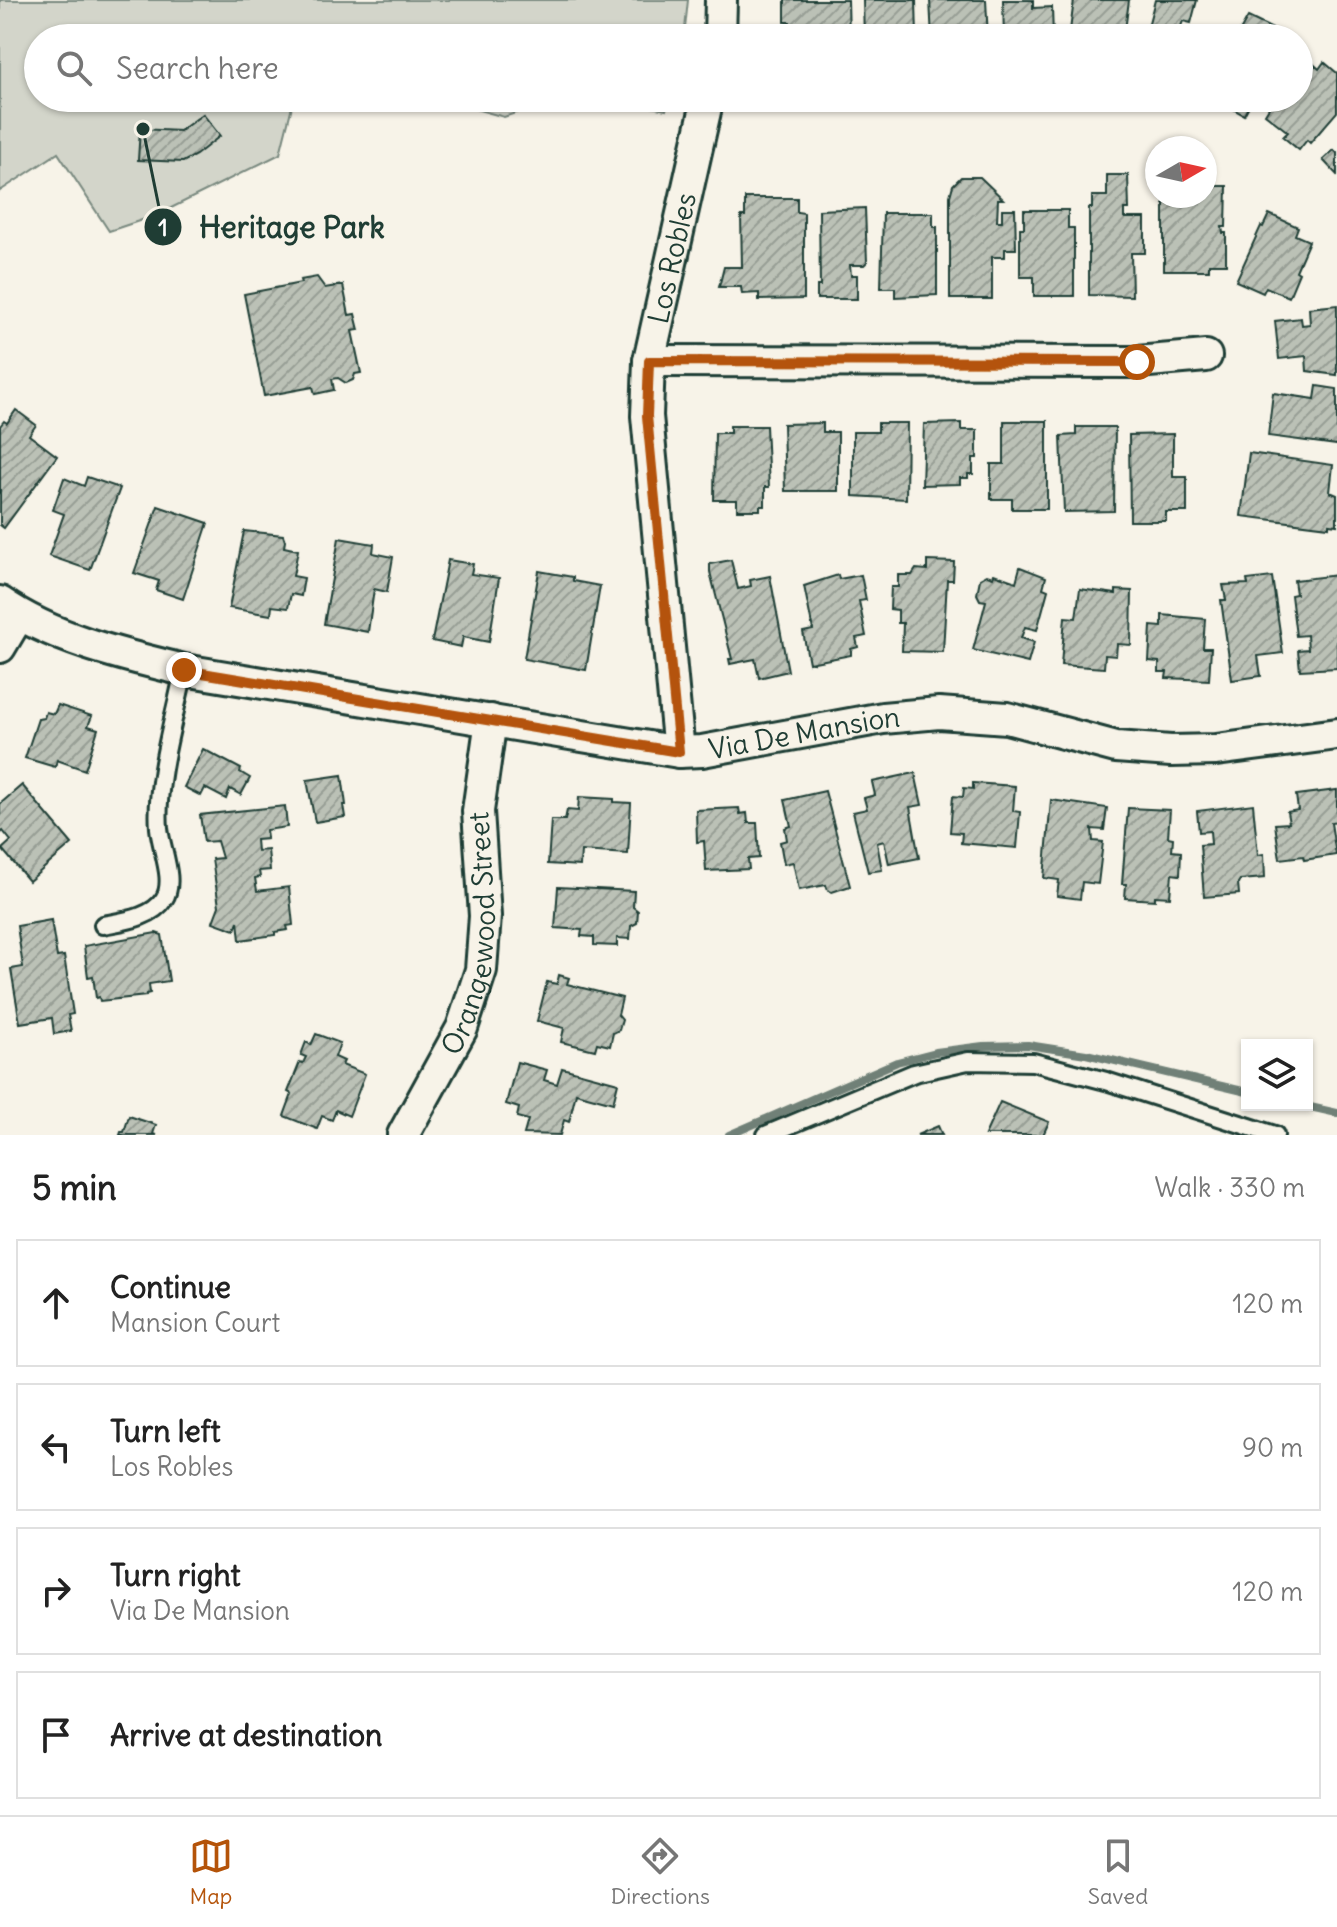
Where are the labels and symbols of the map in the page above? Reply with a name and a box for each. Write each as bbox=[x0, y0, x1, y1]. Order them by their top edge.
north arrow bbox=[1145, 136, 1217, 208]
street label: Los Robles bbox=[640, 189, 704, 327]
callout: Heritage Park bbox=[143, 200, 401, 254]
text: Heritage Park bbox=[199, 208, 385, 246]
text: 1 bbox=[158, 212, 168, 242]
route start bbox=[1119, 344, 1155, 380]
route end bbox=[166, 652, 202, 688]
street label: Via De Mansion bbox=[706, 699, 901, 767]
street label: Orangewood Street bbox=[433, 811, 503, 1061]

